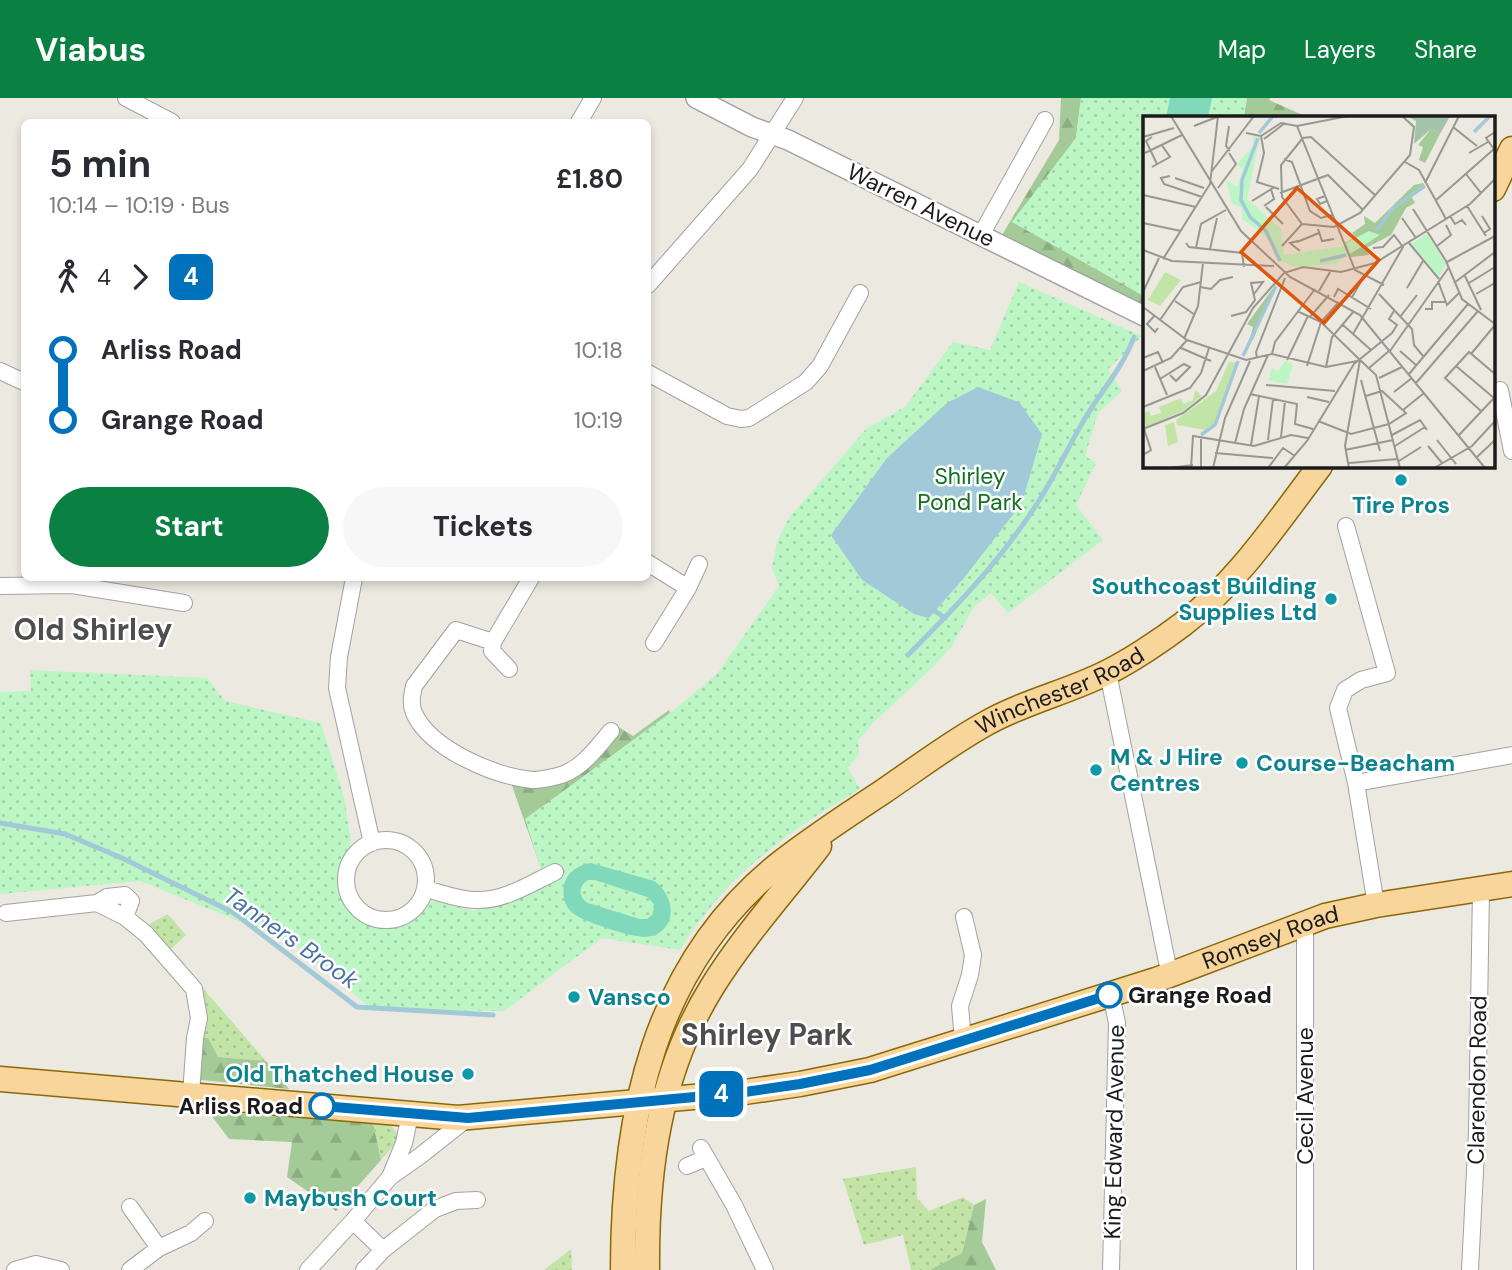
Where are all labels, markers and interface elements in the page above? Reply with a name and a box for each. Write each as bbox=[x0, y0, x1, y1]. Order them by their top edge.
text: Viabus bbox=[35, 28, 146, 71]
text: Map bbox=[1218, 34, 1266, 65]
text: Layers bbox=[1304, 34, 1376, 65]
text: Share bbox=[1414, 34, 1477, 65]
inset map bbox=[1143, 116, 1494, 467]
text: 5 min bbox=[49, 139, 151, 189]
street label: Warren Avenue bbox=[842, 156, 1000, 254]
text: £1.80 bbox=[556, 162, 623, 196]
text: 10:14 – 10:19 · Bus bbox=[49, 190, 230, 220]
icon: walk bbox=[49, 258, 87, 296]
icon: forward bbox=[121, 258, 159, 296]
text: 4 bbox=[183, 261, 199, 292]
text: 4 bbox=[97, 262, 111, 292]
text: Arliss Road bbox=[101, 333, 242, 367]
text: 10:18 bbox=[574, 335, 623, 365]
text: Grange Road bbox=[101, 403, 264, 437]
text: 10:19 bbox=[574, 405, 623, 435]
park label: Shirley Pond Park bbox=[917, 461, 1023, 517]
marker: Tire Pros bbox=[1393, 472, 1409, 488]
button: Start bbox=[49, 487, 329, 567]
button: Tickets bbox=[343, 487, 623, 567]
place label: Tire Pros bbox=[1352, 490, 1450, 520]
place label: Southcoast Building Supplies Ltd bbox=[1091, 571, 1317, 627]
marker: Southcoast Building Supplies Ltd bbox=[1323, 591, 1339, 607]
district label: Old Shirley bbox=[14, 610, 172, 649]
street label: Winchester Road bbox=[970, 640, 1150, 741]
place label: M & J Hire Centres bbox=[1110, 742, 1223, 798]
place label: Course-Beacham bbox=[1256, 748, 1455, 778]
marker: Course-Beacham bbox=[1234, 755, 1250, 771]
marker: M & J Hire Centres bbox=[1088, 762, 1104, 778]
water label: Tanners Brook bbox=[218, 880, 365, 996]
street label: Romsey Road bbox=[1198, 898, 1341, 976]
place label: Grange Road bbox=[1128, 980, 1272, 1010]
place label: Vansco bbox=[588, 982, 671, 1012]
marker: Grange Road bbox=[1096, 982, 1122, 1008]
marker: Vansco bbox=[566, 989, 582, 1005]
street label: Clarendon Road bbox=[1461, 995, 1493, 1165]
district label: Shirley Park bbox=[681, 1015, 853, 1054]
street label: King Edward Avenue bbox=[1097, 1024, 1131, 1240]
street label: Cecil Avenue bbox=[1290, 1027, 1320, 1165]
place label: Old Thatched House bbox=[225, 1059, 454, 1089]
marker: Old Thatched House bbox=[460, 1066, 476, 1082]
line badge: 4 bbox=[698, 1071, 744, 1117]
text: 4 bbox=[713, 1078, 729, 1109]
place label: Arliss Road bbox=[179, 1091, 303, 1121]
marker: Arliss Road bbox=[309, 1093, 335, 1119]
place label: Maybush Court bbox=[264, 1183, 437, 1213]
marker: Maybush Court bbox=[242, 1190, 258, 1206]

